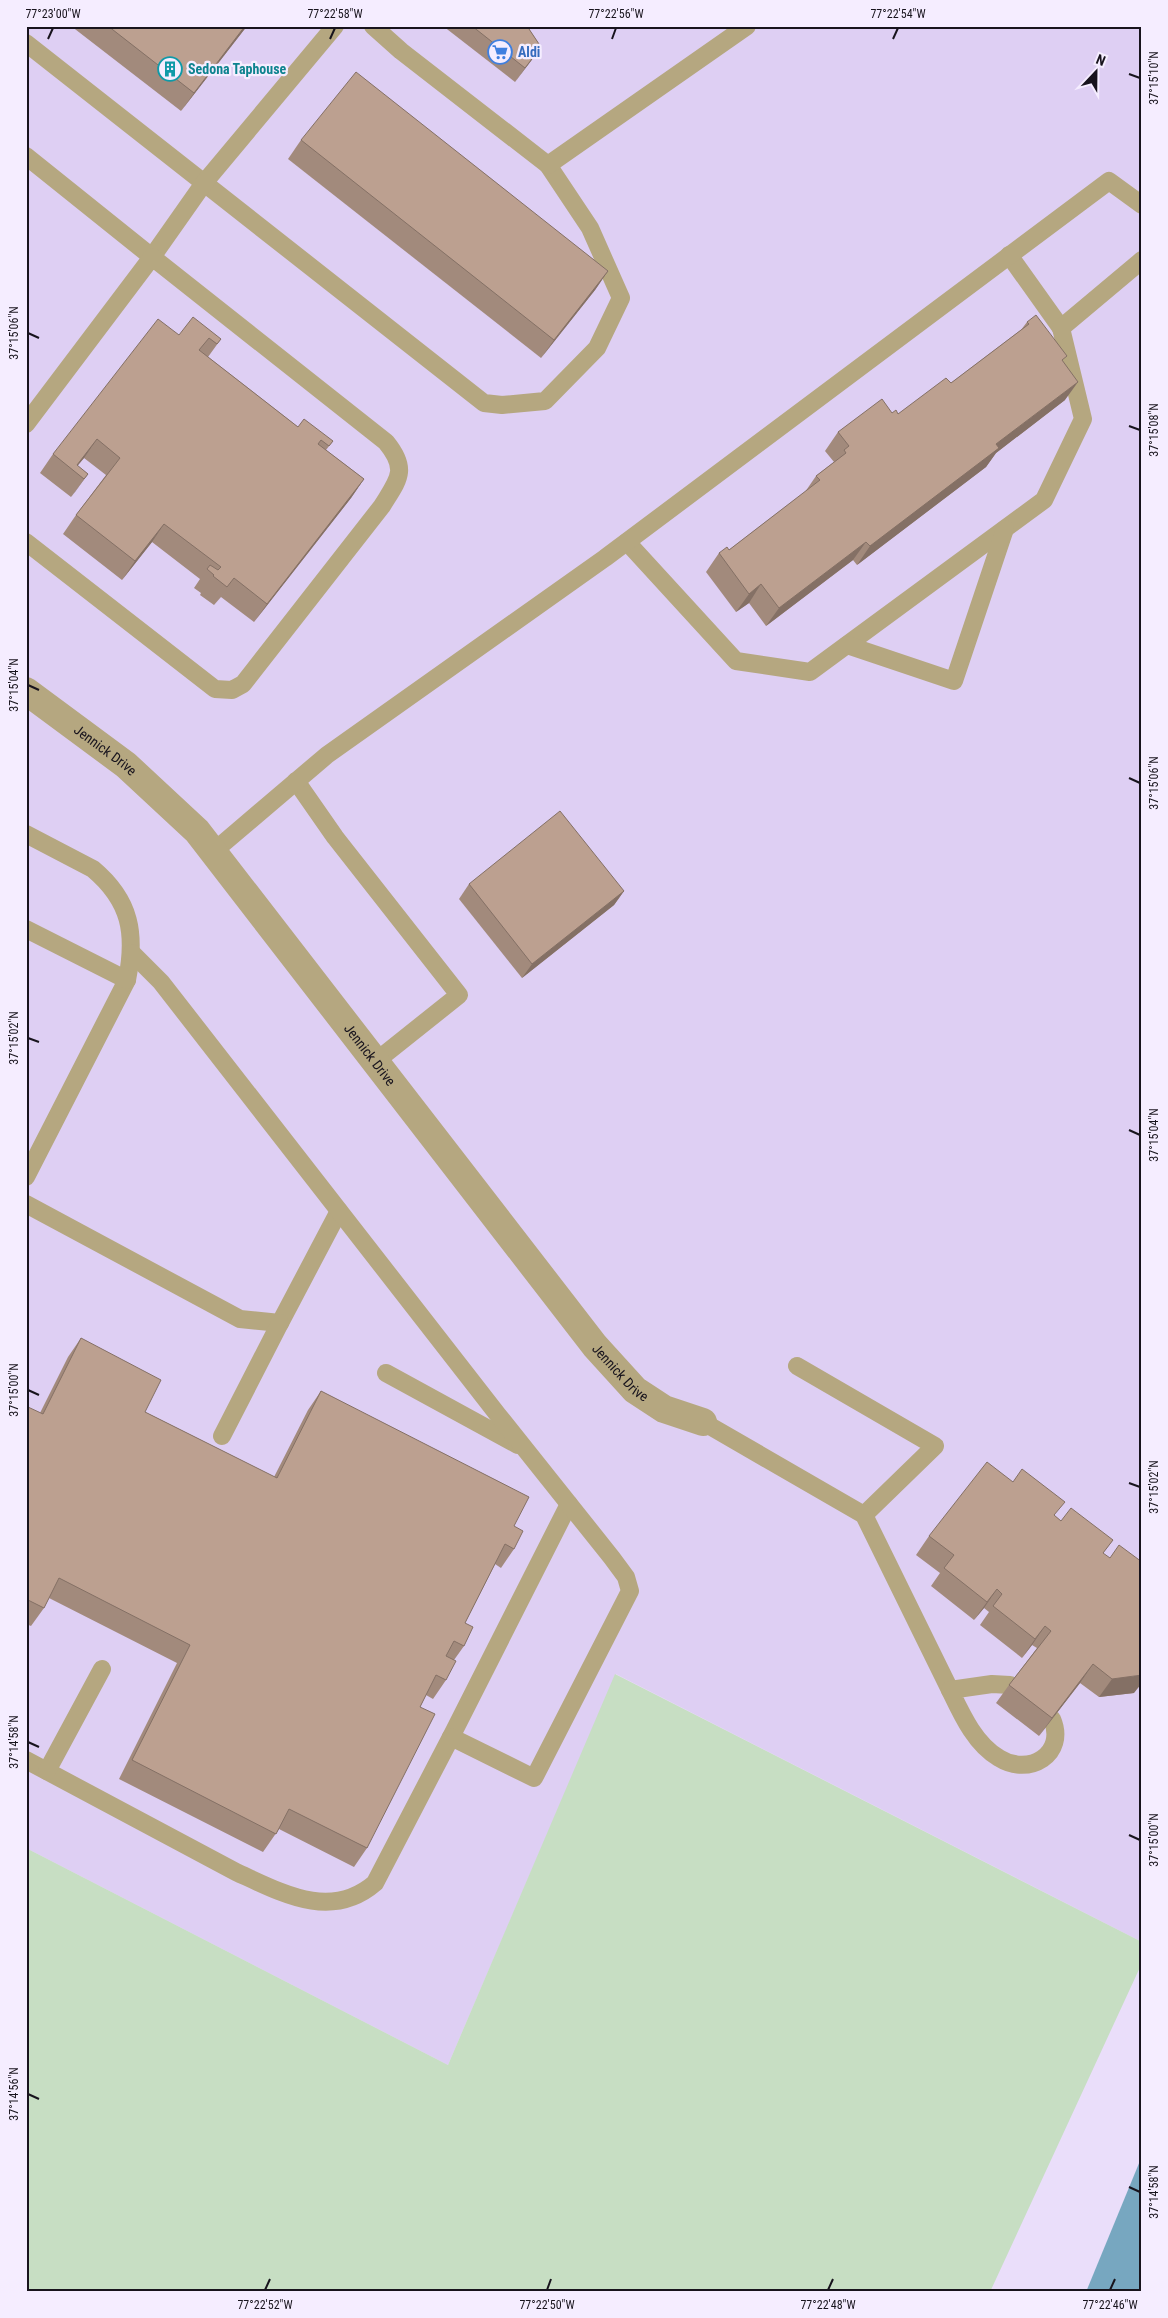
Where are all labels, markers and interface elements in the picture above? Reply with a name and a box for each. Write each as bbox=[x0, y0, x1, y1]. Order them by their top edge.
text: 77°23'00"W bbox=[25, 7, 81, 21]
text: 77°22'58"W bbox=[307, 7, 363, 21]
text: 77°22'56"W bbox=[588, 7, 644, 21]
text: 77°22'54"W bbox=[870, 7, 926, 21]
supermarket icon: Aldi bbox=[487, 39, 513, 65]
place label: Aldi bbox=[518, 44, 540, 60]
north arrow bbox=[1070, 48, 1120, 98]
text: N bbox=[1094, 51, 1108, 69]
text: 37°15'10"N bbox=[1147, 51, 1161, 105]
building icon: Sedona Taphouse bbox=[157, 56, 183, 82]
place label: Sedona Taphouse bbox=[188, 61, 287, 77]
text: 37°15'06"N bbox=[7, 306, 21, 360]
text: 37°15'08"N bbox=[1147, 403, 1161, 457]
text: 37°15'04"N bbox=[7, 658, 21, 712]
street label: Jennick Drive bbox=[71, 721, 140, 779]
text: 37°15'06"N bbox=[1147, 756, 1161, 810]
text: 37°15'02"N bbox=[7, 1011, 21, 1065]
street label: Jennick Drive bbox=[341, 1020, 399, 1089]
text: 37°15'04"N bbox=[1147, 1108, 1161, 1162]
street label: Jennick Drive bbox=[589, 1340, 652, 1405]
text: 37°15'00"N bbox=[7, 1363, 21, 1417]
text: 37°15'02"N bbox=[1147, 1460, 1161, 1514]
text: 37°14'58"N bbox=[7, 1715, 21, 1769]
text: 37°15'00"N bbox=[1147, 1813, 1161, 1867]
text: 37°14'56"N bbox=[7, 2067, 21, 2121]
text: 37°14'58"N bbox=[1147, 2165, 1161, 2219]
text: 77°22'52"W bbox=[237, 2298, 293, 2312]
text: 77°22'50"W bbox=[519, 2298, 575, 2312]
text: 77°22'48"W bbox=[800, 2298, 856, 2312]
text: 77°22'46"W bbox=[1082, 2298, 1138, 2312]

